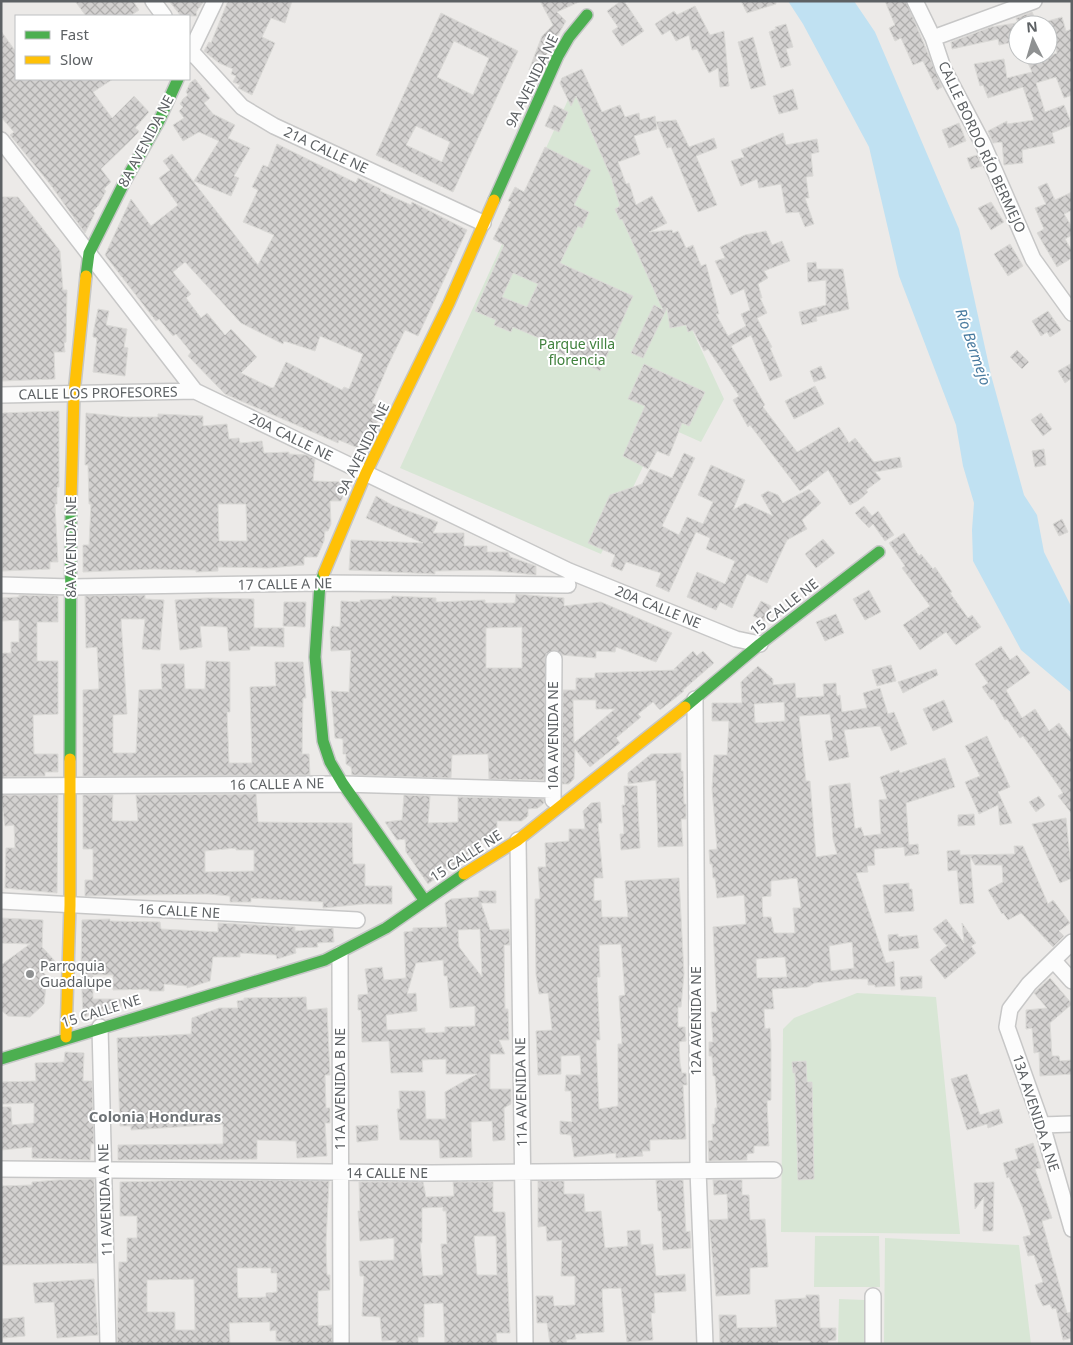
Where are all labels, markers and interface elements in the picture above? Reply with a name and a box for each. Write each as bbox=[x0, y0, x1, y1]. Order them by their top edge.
legend bbox=[15, 15, 190, 80]
north arrow bbox=[1008, 15, 1058, 65]
text: N bbox=[1025, 17, 1038, 37]
text: Fast bbox=[60, 24, 89, 44]
street label: 9A AVENIDA NE bbox=[501, 31, 562, 131]
text: Slow bbox=[60, 49, 93, 69]
street label: CALLE BORDO RÍO BERMEJO bbox=[934, 58, 1031, 236]
street label: 8A AVENIDA NE bbox=[113, 91, 178, 190]
street label: 21A CALLE NE bbox=[281, 122, 371, 177]
water label: Río Bermejo bbox=[951, 306, 996, 388]
park label: Parque villa florencia bbox=[539, 334, 615, 369]
street label: CALLE LOS PROFESORES bbox=[18, 382, 178, 403]
street label: 9A AVENIDA NE bbox=[332, 399, 393, 499]
street label: 20A CALLE NE bbox=[246, 408, 336, 465]
street label: 8A AVENIDA NE bbox=[61, 496, 80, 598]
street label: 17 CALLE A NE bbox=[238, 573, 332, 594]
street label: 15 CALLE NE bbox=[746, 574, 822, 639]
street label: 20A CALLE NE bbox=[612, 581, 704, 632]
street label: 10A AVENIDA NE bbox=[543, 681, 562, 791]
street label: 16 CALLE A NE bbox=[230, 773, 324, 794]
street label: 15 CALLE NE bbox=[426, 825, 505, 886]
street label: 16 CALLE NE bbox=[138, 899, 220, 922]
place label: Parroquia Guadalupe bbox=[40, 956, 112, 991]
street label: 12A AVENIDA NE bbox=[686, 966, 705, 1076]
marker: Parroquia Guadalupe bbox=[24, 968, 36, 980]
street label: 15 CALLE NE bbox=[59, 989, 143, 1032]
street label: 11A AVENIDA B NE bbox=[330, 1028, 349, 1150]
street label: 11A AVENIDA NE bbox=[510, 1037, 531, 1147]
street label: 13A AVENIDA A NE bbox=[1009, 1052, 1064, 1174]
district label: Colonia Honduras bbox=[89, 1106, 221, 1126]
street label: 11 AVENIDA A NE bbox=[93, 1143, 116, 1257]
street label: 14 CALLE NE bbox=[346, 1163, 428, 1182]

